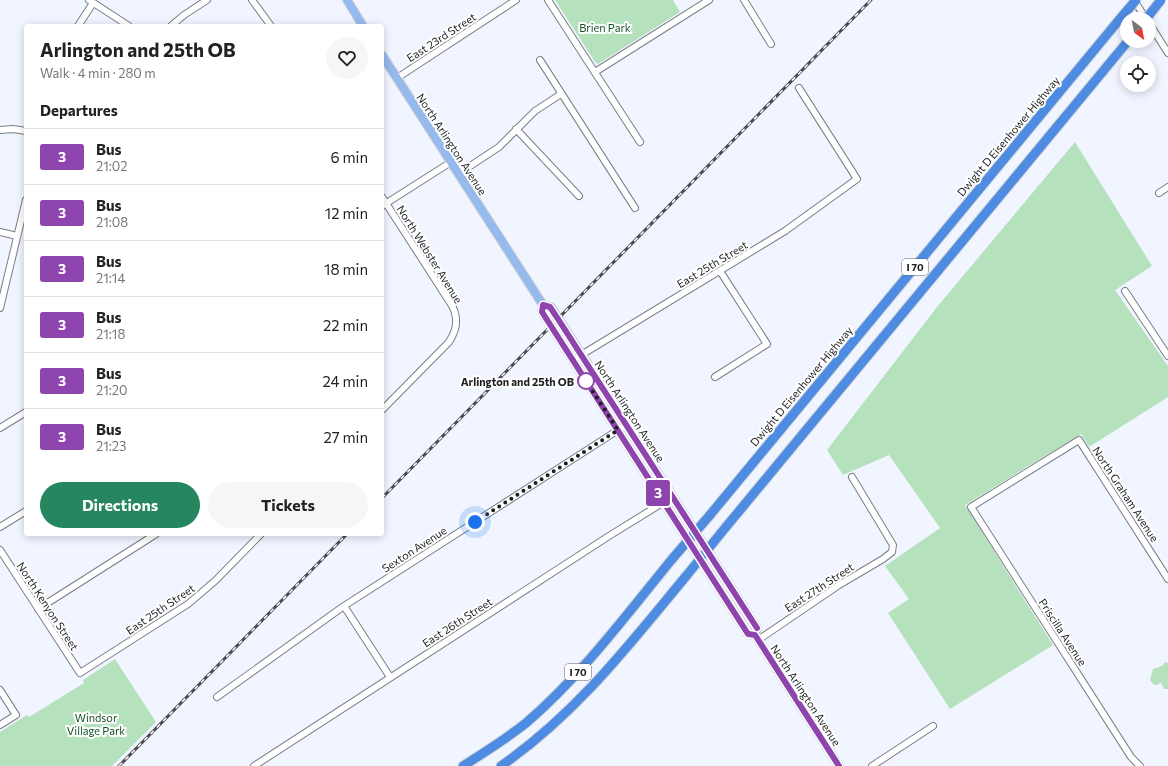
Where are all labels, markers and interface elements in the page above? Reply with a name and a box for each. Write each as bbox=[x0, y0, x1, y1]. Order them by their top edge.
street label: East 23rd Street bbox=[404, 9, 478, 64]
north arrow bbox=[1120, 12, 1156, 48]
map controls bbox=[1120, 12, 1156, 92]
park label: Brien Park bbox=[579, 21, 631, 34]
button: heart bbox=[326, 37, 368, 79]
text: Arlington and 25th OB bbox=[40, 38, 236, 61]
button: locate bbox=[1120, 56, 1156, 92]
text: Walk · 4 min · 280 m bbox=[40, 65, 156, 81]
street label: Dwight D Eisenhower Highway bbox=[954, 73, 1062, 198]
street label: North Arlington Avenue bbox=[414, 91, 490, 197]
text: Departures bbox=[40, 101, 118, 119]
text: Bus bbox=[96, 140, 121, 158]
text: 3 bbox=[58, 148, 66, 165]
text: 6 min bbox=[330, 148, 368, 166]
text: 21:02 bbox=[96, 158, 128, 174]
text: Bus bbox=[96, 196, 121, 214]
street label: North Webster Avenue bbox=[394, 203, 466, 306]
text: 3 bbox=[58, 204, 66, 221]
text: 12 min bbox=[325, 204, 368, 222]
text: 21:08 bbox=[96, 214, 128, 230]
street label: East 25th Street bbox=[674, 237, 750, 290]
text: Bus bbox=[96, 252, 121, 270]
road number: I 70 bbox=[902, 259, 928, 275]
text: 3 bbox=[58, 260, 66, 277]
text: 18 min bbox=[324, 260, 368, 278]
text: 21:14 bbox=[96, 270, 125, 286]
text: Bus bbox=[96, 308, 121, 326]
text: 3 bbox=[58, 316, 66, 333]
text: 22 min bbox=[323, 316, 368, 334]
street label: Dwight D Eisenhower Highway bbox=[747, 323, 855, 448]
text: 21:18 bbox=[96, 326, 125, 342]
street label: North Arlington Avenue bbox=[592, 358, 668, 464]
text: Bus bbox=[96, 364, 121, 382]
text: 3 bbox=[58, 372, 66, 389]
text: 24 min bbox=[323, 372, 368, 390]
marker: Arlington and 25th OB bbox=[577, 372, 595, 390]
place label: Arlington and 25th OB bbox=[461, 375, 574, 388]
text: 21:20 bbox=[96, 382, 128, 398]
text: Bus bbox=[96, 420, 121, 438]
text: 3 bbox=[58, 428, 66, 445]
text: 27 min bbox=[323, 428, 368, 446]
text: 21:23 bbox=[96, 438, 126, 454]
street label: North Graham Avenue bbox=[1090, 444, 1162, 544]
line badge: 3 bbox=[645, 480, 671, 506]
button: Directions bbox=[40, 482, 200, 528]
button: Tickets bbox=[208, 482, 368, 528]
text: 3 bbox=[654, 484, 662, 501]
your location bbox=[465, 512, 485, 532]
street label: Sexton Avenue bbox=[379, 523, 449, 575]
street label: North Kenyon Street bbox=[15, 559, 82, 653]
street label: East 27th Street bbox=[782, 560, 856, 614]
street label: East 25th Street bbox=[123, 581, 197, 637]
street label: East 26th Street bbox=[420, 594, 495, 649]
street label: Priscilla Avenue bbox=[1036, 596, 1090, 668]
street label: North Arlington Avenue bbox=[768, 642, 844, 748]
road number: I 70 bbox=[565, 664, 591, 680]
park label: Windsor Village Park bbox=[67, 711, 125, 737]

